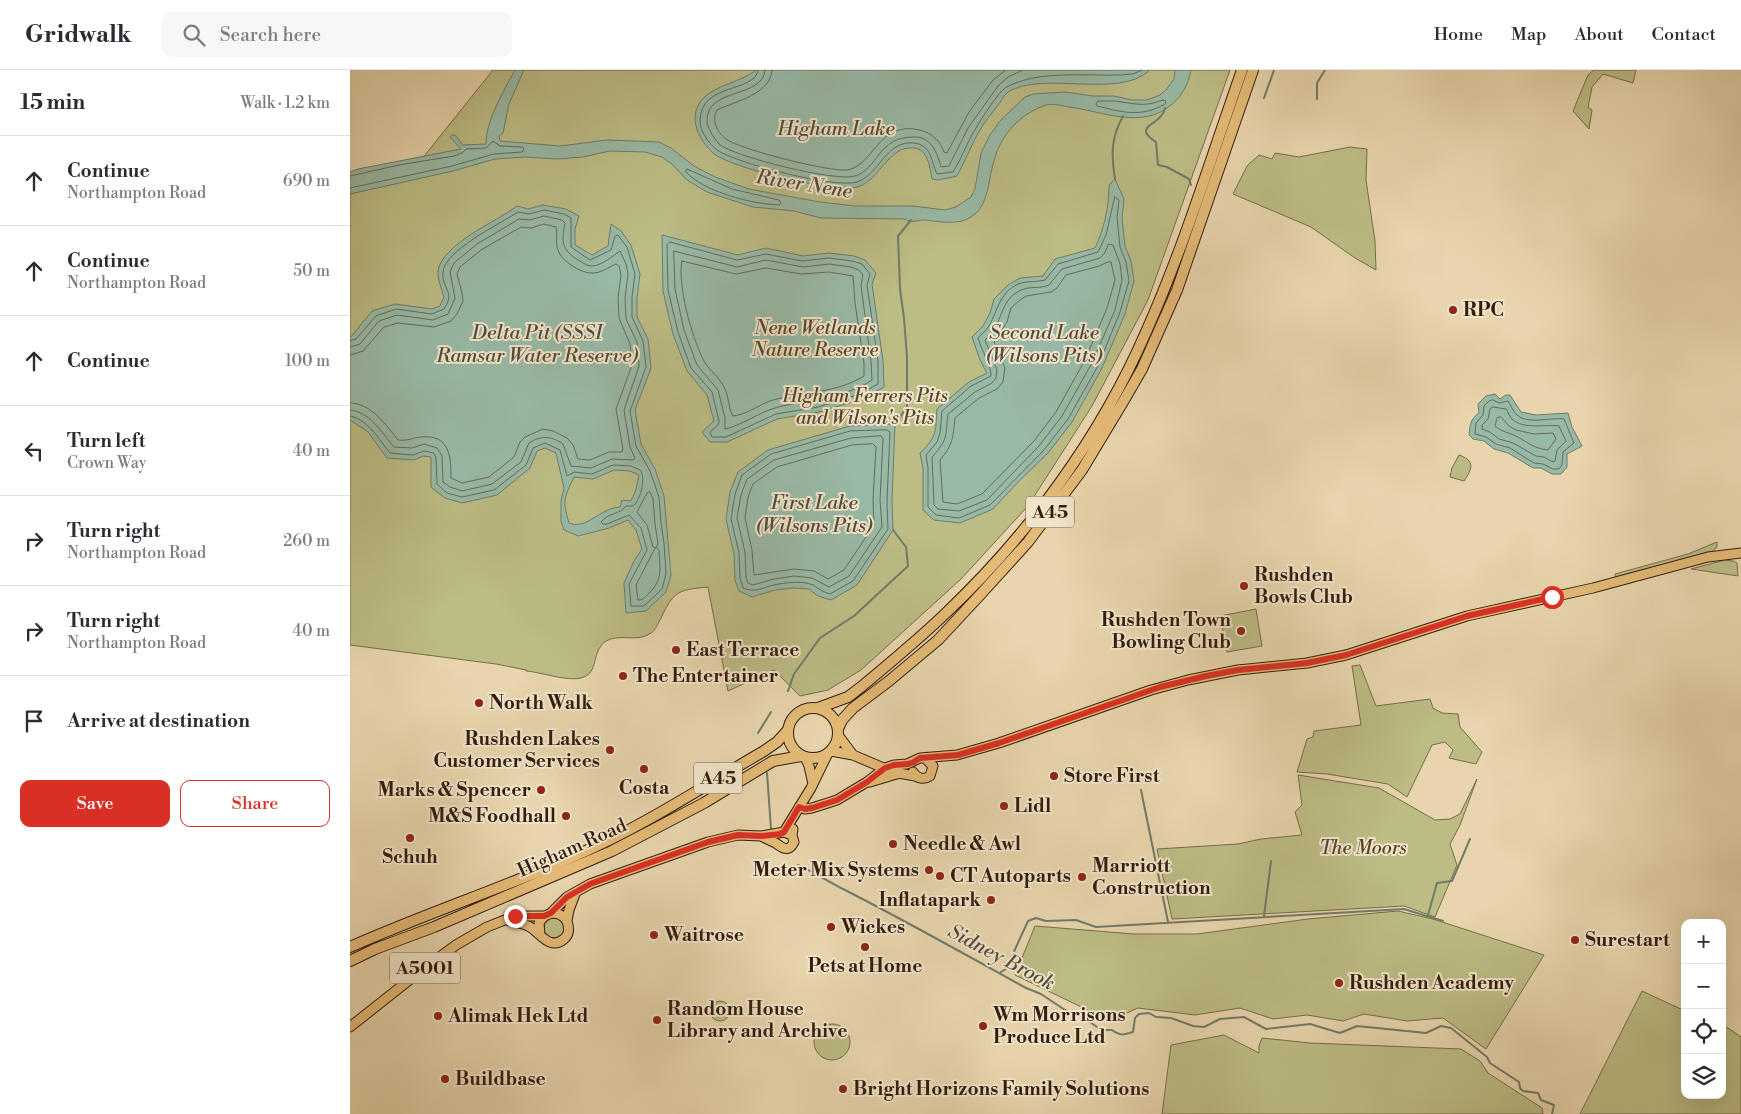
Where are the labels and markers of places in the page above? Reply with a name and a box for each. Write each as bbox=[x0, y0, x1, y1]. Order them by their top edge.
place label: RPC bbox=[1463, 298, 1504, 322]
marker: RPC bbox=[1447, 304, 1459, 316]
place label: Rushden Bowls Club bbox=[1254, 563, 1353, 609]
marker: Rushden Bowls Club bbox=[1238, 580, 1250, 592]
place label: Rushden Town Bowling Club bbox=[1101, 608, 1231, 654]
marker: Rushden Town Bowling Club bbox=[1235, 625, 1247, 637]
place label: East Terrace bbox=[686, 638, 799, 662]
marker: East Terrace bbox=[670, 644, 682, 656]
place label: The Entertainer bbox=[633, 664, 779, 688]
marker: The Entertainer bbox=[617, 670, 629, 682]
place label: North Walk bbox=[489, 691, 593, 715]
marker: North Walk bbox=[473, 697, 485, 709]
place label: Rushden Lakes Customer Services bbox=[433, 727, 600, 773]
marker: Rushden Lakes Customer Services bbox=[604, 744, 616, 756]
marker: Costa bbox=[638, 763, 650, 775]
place label: Store First bbox=[1064, 764, 1160, 788]
marker: Store First bbox=[1048, 770, 1060, 782]
place label: Costa bbox=[619, 776, 670, 800]
place label: Marks & Spencer bbox=[377, 778, 531, 802]
marker: Marks & Spencer bbox=[535, 784, 547, 796]
place label: Lidl bbox=[1014, 794, 1051, 818]
marker: Lidl bbox=[998, 800, 1010, 812]
place label: M&S Foodhall bbox=[428, 804, 556, 828]
marker: M&S Foodhall bbox=[560, 810, 572, 822]
marker: Schuh bbox=[404, 832, 416, 844]
place label: Needle & Awl bbox=[903, 832, 1021, 856]
marker: Needle & Awl bbox=[887, 838, 899, 850]
place label: Schuh bbox=[382, 845, 438, 869]
place label: Marriott Construction bbox=[1092, 854, 1211, 900]
place label: Meter Mix Systems bbox=[753, 858, 919, 882]
marker: Meter Mix Systems bbox=[923, 864, 935, 876]
place label: CT Autoparts bbox=[950, 864, 1071, 888]
marker: CT Autoparts bbox=[934, 870, 946, 882]
marker: Marriott Construction bbox=[1076, 871, 1088, 883]
place label: Inflatapark bbox=[879, 888, 981, 912]
marker: Inflatapark bbox=[985, 894, 997, 906]
place label: Wickes bbox=[840, 915, 905, 939]
marker: Wickes bbox=[825, 921, 837, 933]
place label: Waitrose bbox=[663, 923, 744, 947]
place label: Surestart bbox=[1585, 928, 1670, 952]
marker: Waitrose bbox=[648, 929, 660, 941]
marker: Surestart bbox=[1569, 934, 1581, 946]
marker: Pets at Home bbox=[859, 941, 871, 953]
place label: Pets at Home bbox=[808, 954, 922, 978]
place label: Rushden Academy bbox=[1349, 971, 1514, 995]
marker: Rushden Academy bbox=[1333, 977, 1345, 989]
place label: Random House Library and Archive bbox=[667, 997, 847, 1043]
place label: Wm Morrisons Produce Ltd bbox=[992, 1003, 1126, 1049]
place label: Alimak Hek Ltd bbox=[447, 1004, 589, 1028]
marker: Alimak Hek Ltd bbox=[432, 1010, 444, 1022]
marker: Random House Library and Archive bbox=[651, 1014, 663, 1026]
marker: Wm Morrisons Produce Ltd bbox=[977, 1020, 989, 1032]
place label: Buildbase bbox=[455, 1067, 546, 1091]
marker: Buildbase bbox=[439, 1073, 451, 1085]
place label: Bright Horizons Family Solutions bbox=[853, 1077, 1149, 1101]
marker: Bright Horizons Family Solutions bbox=[837, 1083, 849, 1095]

